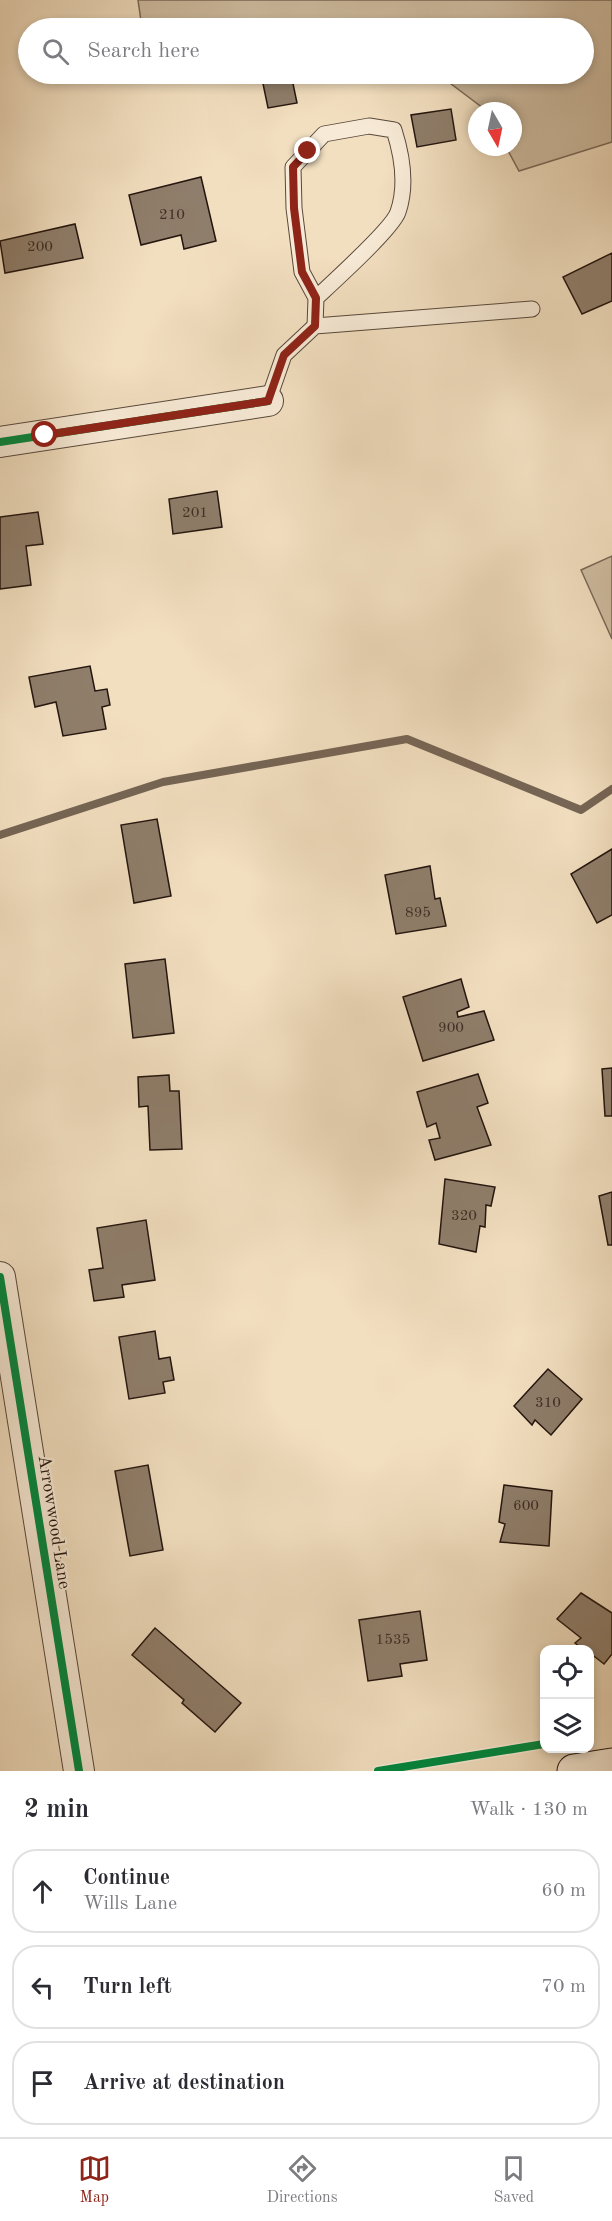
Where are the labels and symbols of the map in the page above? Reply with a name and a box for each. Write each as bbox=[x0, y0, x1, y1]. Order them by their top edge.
north arrow bbox=[468, 102, 522, 156]
route end bbox=[294, 137, 320, 163]
house number: 210 bbox=[159, 208, 185, 223]
house number: 200 bbox=[27, 240, 53, 255]
route start bbox=[31, 421, 57, 447]
house number: 201 bbox=[182, 506, 208, 521]
house number: 895 bbox=[405, 906, 431, 921]
house number: 900 bbox=[438, 1021, 464, 1036]
house number: 320 bbox=[451, 1209, 477, 1224]
house number: 310 bbox=[535, 1396, 561, 1411]
street label: Arrowwood Lane bbox=[35, 1454, 73, 1590]
house number: 600 bbox=[513, 1499, 539, 1514]
house number: 1535 bbox=[376, 1633, 410, 1648]

